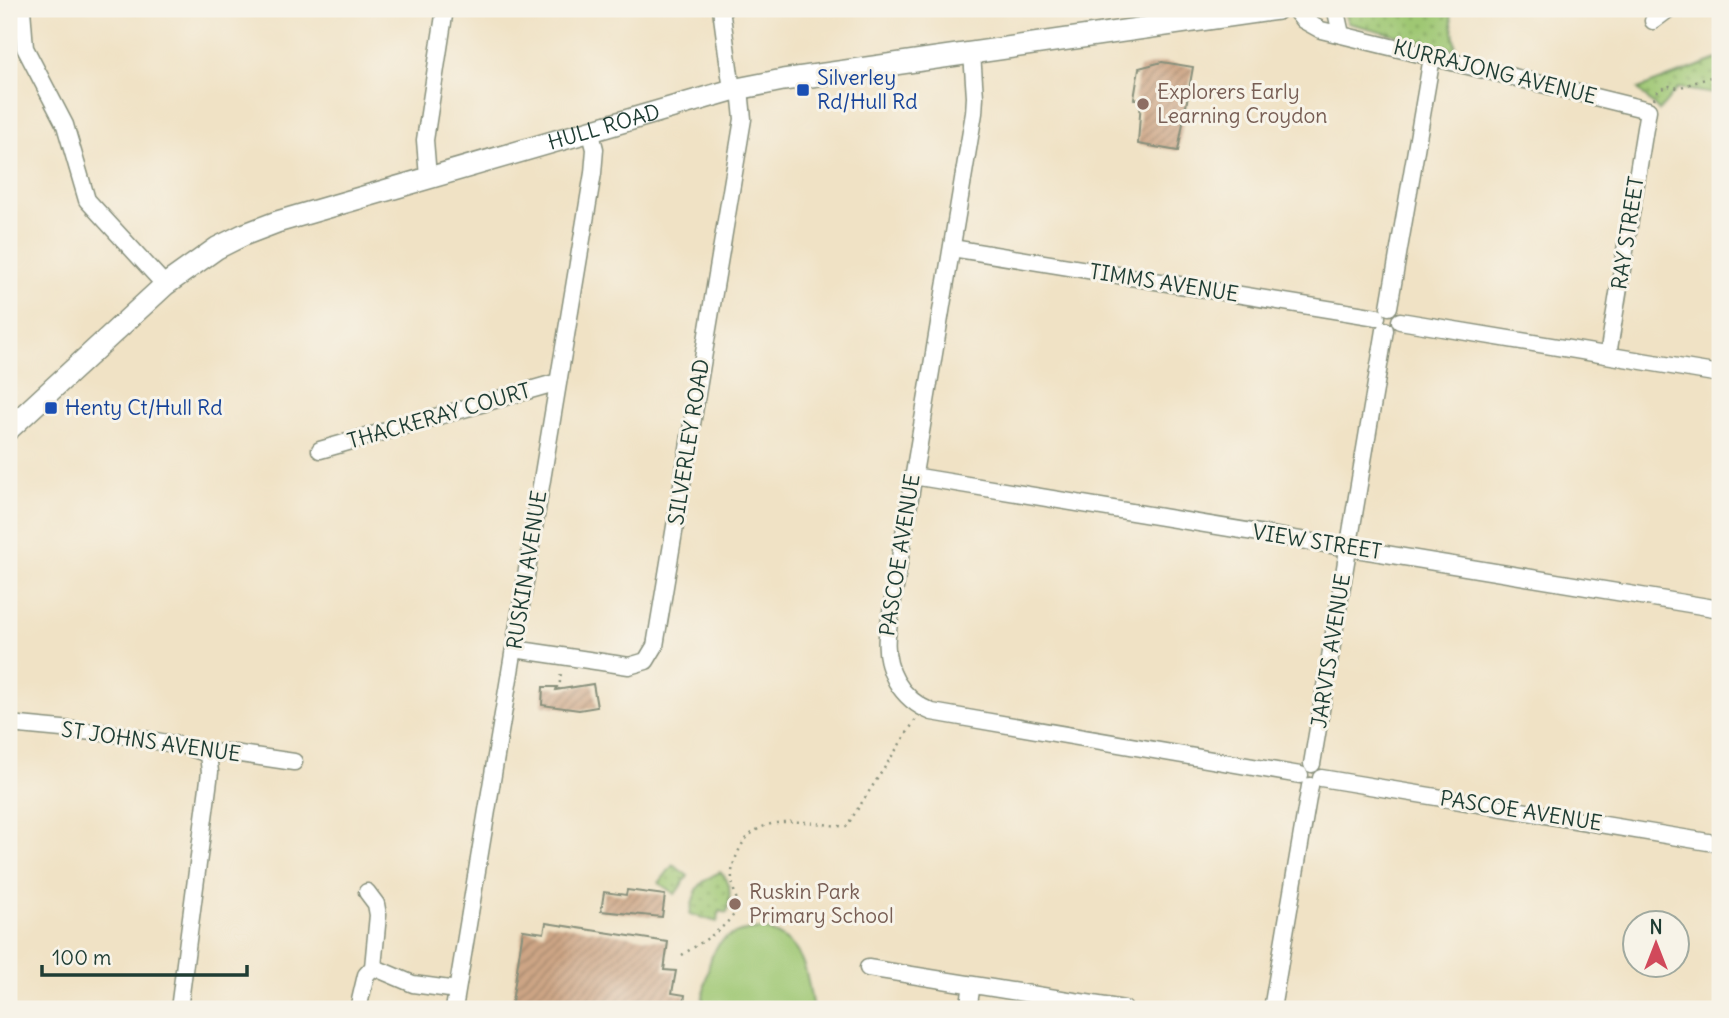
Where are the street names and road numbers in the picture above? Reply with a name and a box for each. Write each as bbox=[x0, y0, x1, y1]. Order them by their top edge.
street label: KURRAJONG AVENUE bbox=[1391, 33, 1600, 110]
street label: HULL ROAD bbox=[545, 98, 663, 156]
street label: RAY STREET bbox=[1605, 174, 1650, 291]
street label: TIMMS AVENUE bbox=[1088, 257, 1240, 308]
street label: SILVERLEY ROAD bbox=[662, 357, 715, 527]
street label: THACKERAY COURT bbox=[344, 376, 533, 455]
street label: PASCOE AVENUE bbox=[873, 472, 926, 638]
street label: RUSKIN AVENUE bbox=[501, 489, 552, 651]
street label: VIEW STREET bbox=[1251, 518, 1384, 565]
street label: JARVIS AVENUE bbox=[1305, 572, 1356, 730]
street label: ST JOHNS AVENUE bbox=[60, 716, 242, 767]
street label: PASCOE AVENUE bbox=[1438, 784, 1604, 837]

